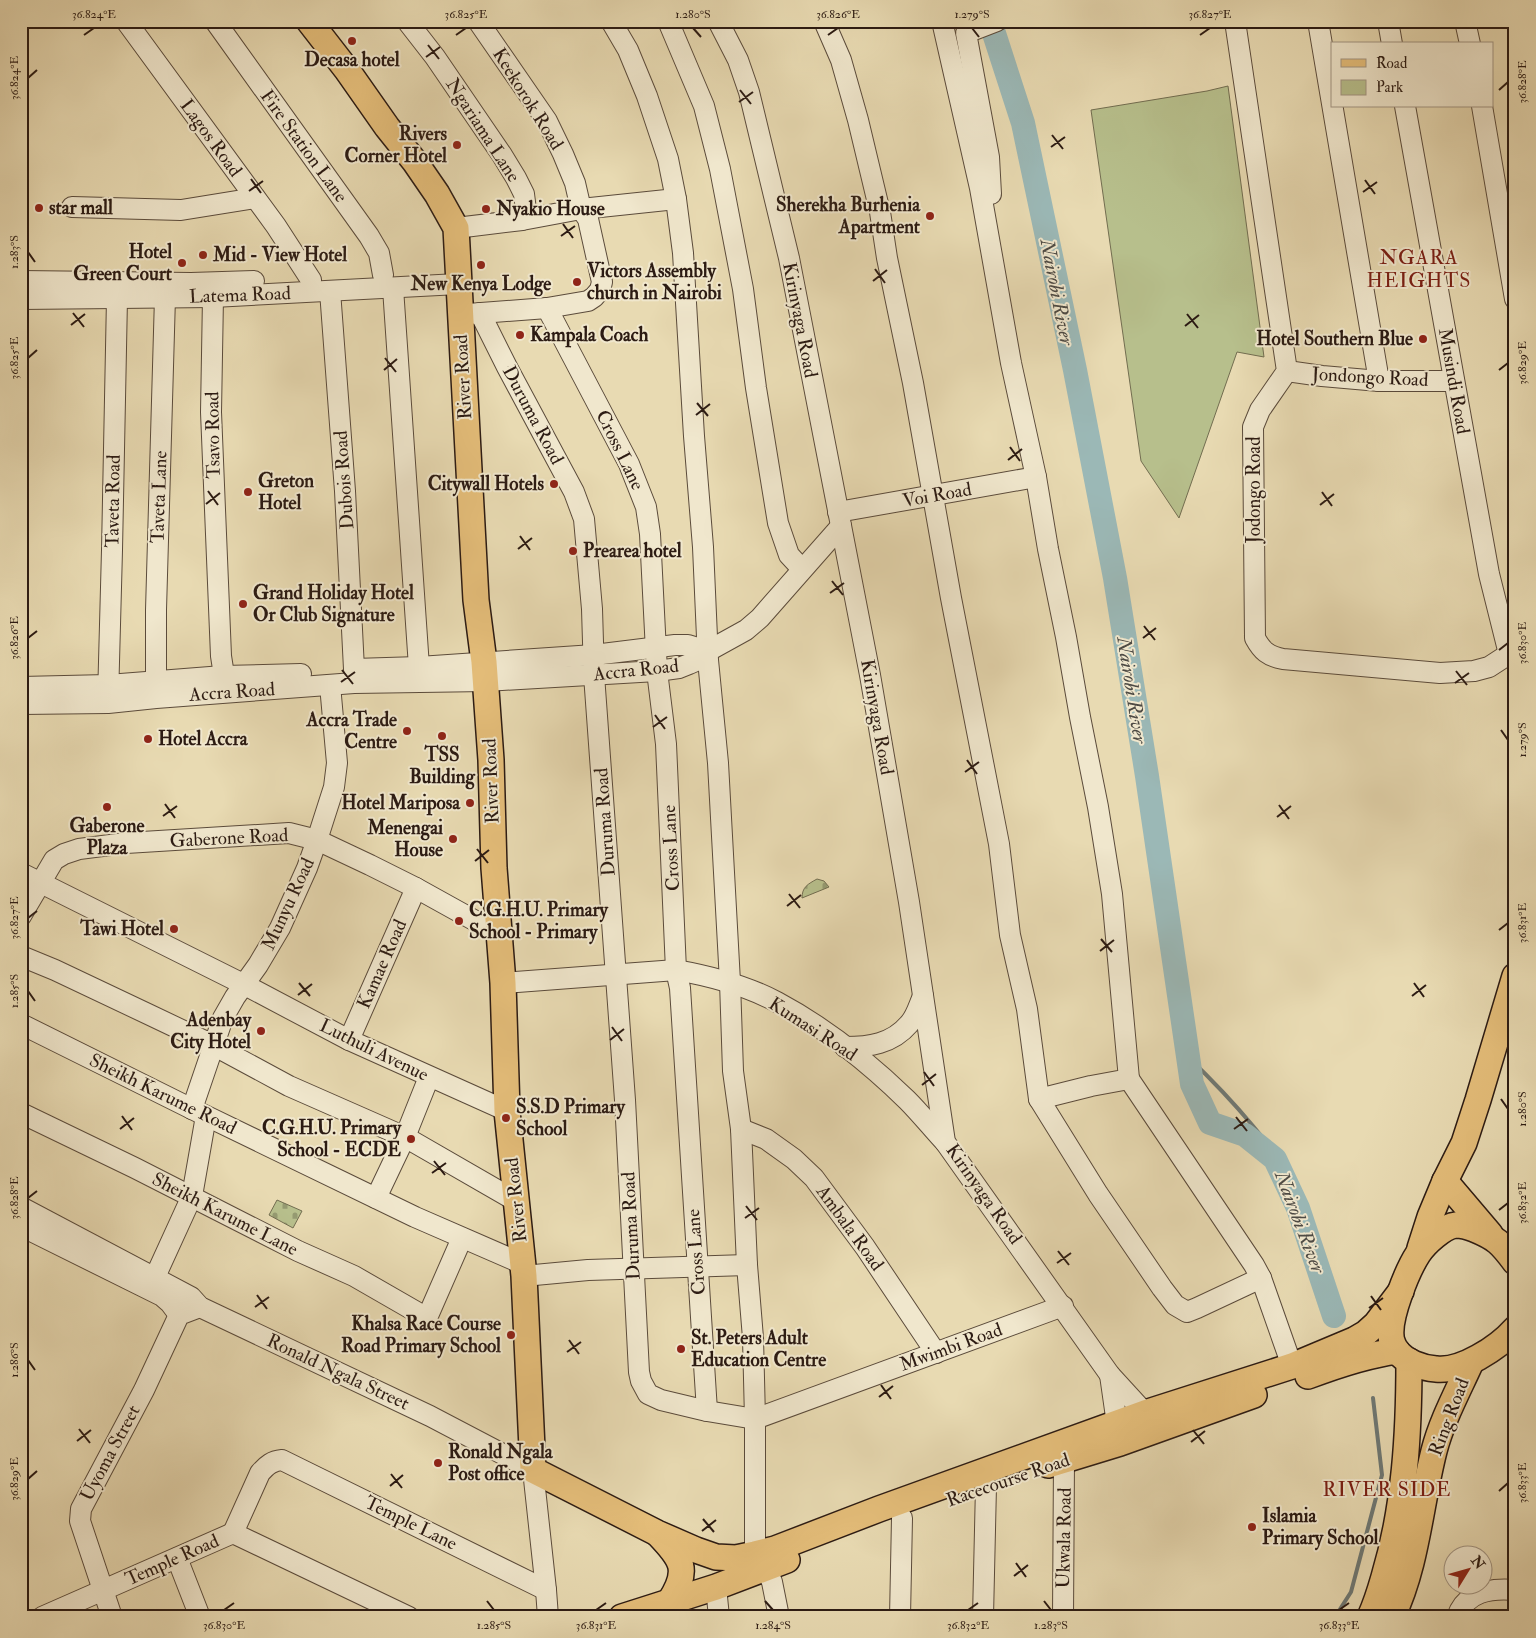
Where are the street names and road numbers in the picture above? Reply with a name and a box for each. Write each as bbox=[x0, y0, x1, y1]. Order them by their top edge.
street label: Keekorok Road bbox=[487, 44, 569, 155]
street label: Ngariama Lane bbox=[440, 73, 526, 187]
street label: Fire Station Lane bbox=[255, 85, 353, 207]
street label: Lagos Road bbox=[175, 94, 248, 182]
street label: Kirinyaga Road bbox=[777, 260, 823, 380]
street label: Latema Road bbox=[189, 281, 292, 309]
street label: Musindi Road bbox=[1433, 326, 1475, 437]
street label: River Road bbox=[449, 333, 477, 420]
street label: Duruma Road bbox=[497, 361, 569, 469]
street label: Jondongo Road bbox=[1310, 362, 1430, 392]
street label: Tsavo Road bbox=[200, 391, 226, 479]
street label: Cross Lane bbox=[590, 406, 650, 494]
street label: Dubois Road bbox=[329, 429, 359, 530]
street label: Jodongo Road bbox=[1242, 436, 1266, 545]
street label: Taveta Lane bbox=[145, 450, 173, 544]
street label: Taveta Road bbox=[100, 454, 126, 548]
street label: Voi Road bbox=[901, 477, 974, 513]
street label: Accra Road bbox=[591, 654, 681, 687]
street label: Kirinyaga Road bbox=[855, 657, 899, 777]
street label: Accra Road bbox=[187, 677, 276, 707]
street label: River Road bbox=[477, 737, 504, 824]
street label: Duruma Road bbox=[589, 766, 621, 877]
street label: Cross Lane bbox=[657, 804, 685, 892]
street label: Gaberone Road bbox=[169, 823, 290, 853]
street label: Munyu Road bbox=[256, 853, 320, 954]
street label: Kamae Road bbox=[352, 915, 413, 1012]
street label: Kumasi Road bbox=[764, 992, 862, 1067]
street label: Luthuli Avenue bbox=[316, 1013, 432, 1087]
street label: Sheikh Karume Road bbox=[85, 1048, 241, 1140]
street label: Kirinyaga Road bbox=[941, 1139, 1028, 1249]
street label: River Road bbox=[500, 1156, 532, 1244]
street label: Sheikh Karume Lane bbox=[148, 1167, 302, 1261]
street label: Duruma Road bbox=[616, 1171, 646, 1281]
street label: Ambala Road bbox=[810, 1180, 890, 1276]
street label: Cross Lane bbox=[681, 1208, 711, 1296]
street label: Mwimbi Road bbox=[896, 1317, 1006, 1377]
street label: Ronald Ngala Street bbox=[263, 1328, 413, 1416]
street label: Ring Road bbox=[1423, 1374, 1475, 1459]
street label: Uyoma Street bbox=[75, 1401, 145, 1505]
street label: Racecourse Road bbox=[943, 1447, 1073, 1512]
street label: Ukwala Road bbox=[1051, 1487, 1077, 1589]
street label: Temple Lane bbox=[360, 1490, 461, 1557]
street label: Temple Road bbox=[121, 1528, 224, 1592]

